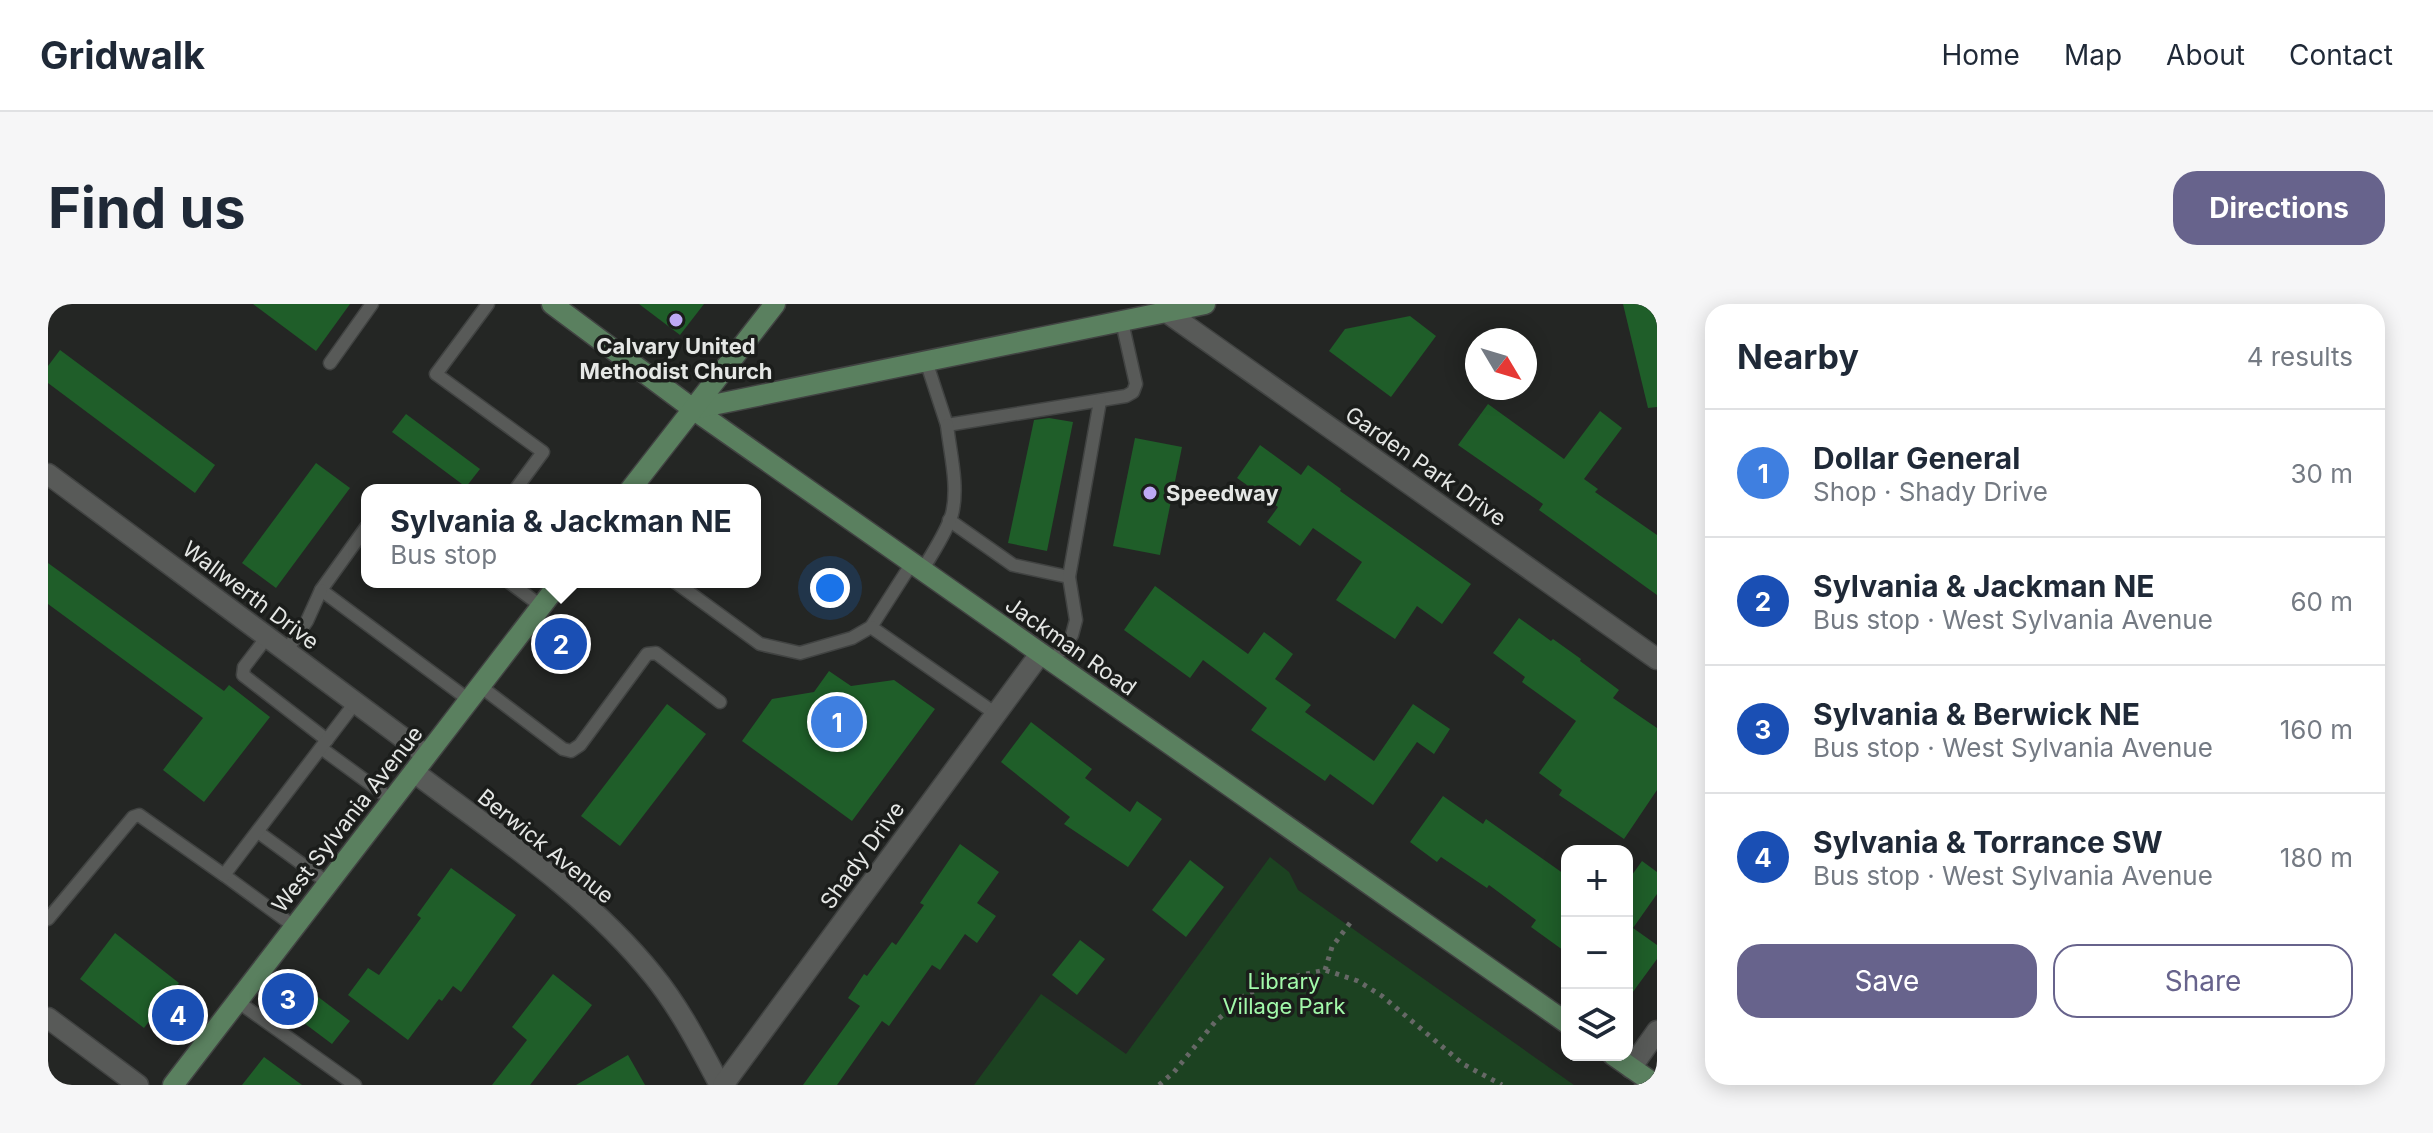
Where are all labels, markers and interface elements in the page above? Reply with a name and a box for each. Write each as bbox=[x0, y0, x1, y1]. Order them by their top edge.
text: Gridwalk bbox=[40, 32, 205, 78]
text: Home bbox=[1941, 38, 2020, 72]
text: Map bbox=[2064, 38, 2122, 72]
text: About bbox=[2166, 38, 2245, 72]
text: Contact bbox=[2289, 38, 2393, 72]
button: Directions bbox=[2173, 171, 2385, 245]
text: Find us bbox=[48, 174, 246, 242]
marker: Calvary United Methodist Church bbox=[667, 311, 685, 329]
north arrow bbox=[1465, 328, 1537, 400]
place label: Calvary United Methodist Church bbox=[579, 333, 773, 384]
text: Nearby bbox=[1737, 336, 1859, 377]
text: 4 results bbox=[2247, 341, 2353, 372]
street label: Garden Park Drive bbox=[1341, 401, 1511, 531]
text: Dollar General bbox=[1813, 440, 2020, 476]
text: 1 bbox=[1757, 458, 1769, 489]
text: 30 m bbox=[2290, 458, 2353, 489]
text: Shop · Shady Drive bbox=[1813, 476, 2048, 507]
place label: Speedway bbox=[1166, 480, 1279, 506]
popup bbox=[361, 484, 761, 588]
marker: Speedway bbox=[1141, 484, 1159, 502]
text: Sylvania & Jackman NE bbox=[390, 503, 732, 539]
street label: Wallwerth Drive bbox=[178, 535, 324, 655]
text: Bus stop bbox=[390, 539, 497, 570]
your location bbox=[810, 568, 850, 608]
text: Sylvania & Jackman NE bbox=[1813, 568, 2155, 604]
text: 2 bbox=[1755, 586, 1771, 617]
text: 60 m bbox=[2290, 586, 2353, 617]
street label: Jackman Road bbox=[1001, 591, 1141, 701]
text: Bus stop · West Sylvania Avenue bbox=[1813, 604, 2213, 635]
pin: 2 bbox=[535, 614, 587, 674]
pin: 1 bbox=[811, 692, 863, 752]
text: Sylvania & Berwick NE bbox=[1813, 696, 2140, 732]
text: 3 bbox=[1755, 714, 1771, 745]
text: 160 m bbox=[2280, 714, 2353, 745]
street label: West Sylvania Avenue bbox=[266, 721, 428, 917]
text: Bus stop · West Sylvania Avenue bbox=[1813, 732, 2213, 763]
street label: Berwick Avenue bbox=[473, 783, 619, 909]
street label: Shady Drive bbox=[814, 796, 910, 914]
text: Sylvania & Torrance SW bbox=[1813, 824, 2163, 860]
text: 4 bbox=[1754, 842, 1772, 873]
text: 180 m bbox=[2280, 842, 2353, 873]
map controls bbox=[1561, 845, 1633, 1061]
button: + bbox=[1561, 845, 1633, 917]
text: Bus stop · West Sylvania Avenue bbox=[1813, 860, 2213, 891]
button: − bbox=[1561, 917, 1633, 989]
button: Save bbox=[1737, 944, 2037, 1018]
button: Share bbox=[2053, 944, 2353, 1018]
park label: Library Village Park bbox=[1222, 968, 1346, 1019]
pin: 3 bbox=[262, 969, 314, 1029]
pin: 4 bbox=[152, 985, 204, 1045]
button: layers bbox=[1561, 989, 1633, 1061]

